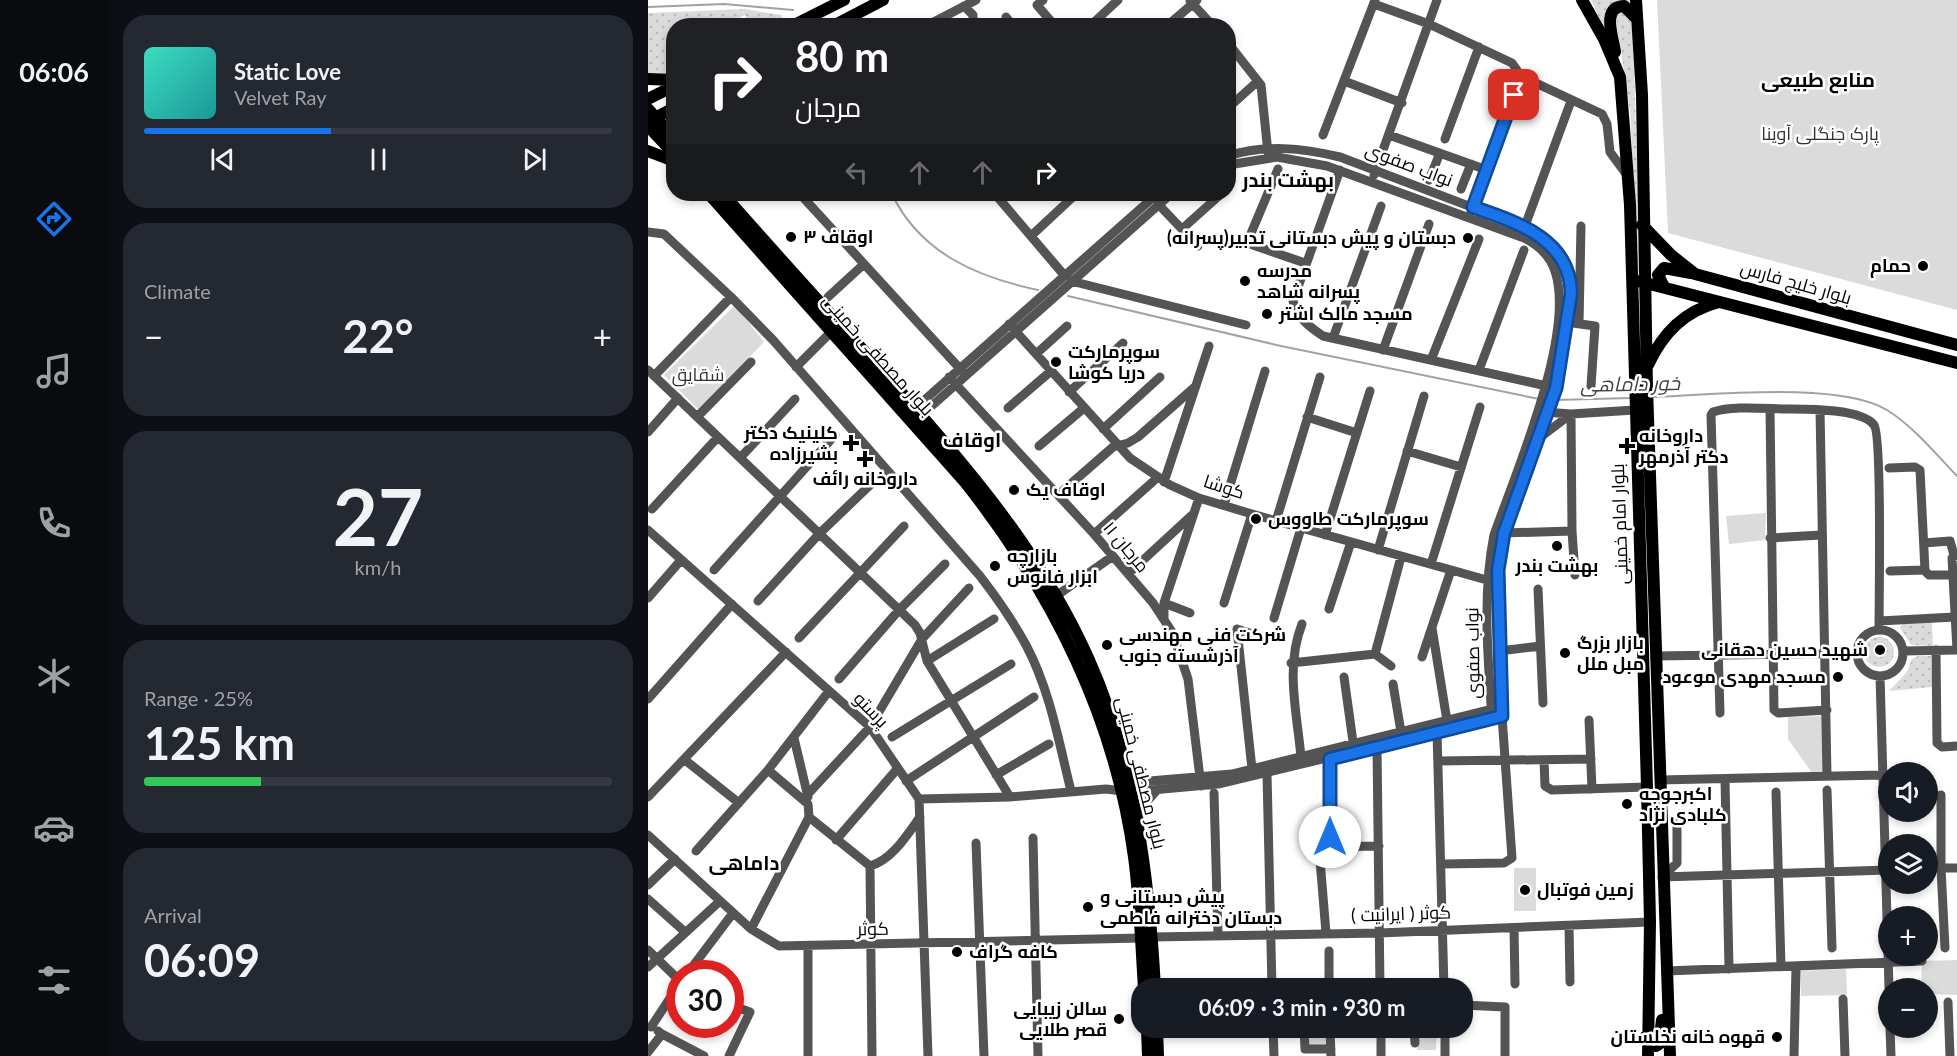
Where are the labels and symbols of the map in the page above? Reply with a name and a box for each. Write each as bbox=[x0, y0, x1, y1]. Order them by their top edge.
district label: منابع طبیعی bbox=[1761, 67, 1875, 94]
pin bbox=[1488, 69, 1539, 120]
park label: پارک جنگلی آوینا bbox=[1761, 122, 1879, 146]
street label: نواب صفوی bbox=[1362, 137, 1456, 192]
district label: بهشت بندر bbox=[1241, 167, 1334, 193]
place label: اوقاف ۳ bbox=[803, 225, 873, 248]
place label: (دبستان و پیش دبستانی تدبیر(پسرانه bbox=[1167, 226, 1456, 250]
marker: اوقاف ۳ bbox=[784, 230, 798, 244]
marker: (دبستان و پیش دبستانی تدبیر(پسرانه bbox=[1461, 231, 1475, 245]
place label: حمام bbox=[1870, 254, 1911, 278]
street label: بلوار خلیج فارس bbox=[1738, 256, 1854, 310]
place label: مدرسه پسرانه شاهد bbox=[1257, 259, 1360, 304]
marker: حمام bbox=[1916, 259, 1930, 273]
marker: مدرسه پسرانه شاهد bbox=[1238, 274, 1252, 288]
street label: بلوار مصطفی خمینی bbox=[818, 289, 939, 420]
place label: مسجد مالک اشتر bbox=[1278, 302, 1413, 325]
marker: مسجد مالک اشتر bbox=[1260, 307, 1274, 321]
place label: سوپرمارکت دریا کوشا bbox=[1068, 340, 1160, 384]
marker: سوپرمارکت دریا کوشا bbox=[1049, 355, 1063, 369]
park label: شقایق bbox=[672, 363, 724, 387]
water label: خور داماهی bbox=[1580, 370, 1681, 397]
place label: کلینیک دکتر بشیرزاده bbox=[743, 421, 838, 465]
place label: داروخانه دکتر آذرمهر bbox=[1638, 424, 1728, 468]
district label: اوقاف bbox=[943, 427, 1001, 452]
marker: کلینیک دکتر بشیرزاده bbox=[842, 434, 860, 452]
marker: داروخانه دکتر آذرمهر bbox=[1620, 439, 1634, 453]
marker: داروخانه رائف bbox=[858, 452, 872, 466]
street label: بلوار امام خمینی bbox=[1606, 463, 1634, 585]
place label: داروخانه رائف bbox=[813, 467, 918, 490]
street label: کوشا bbox=[1201, 469, 1248, 504]
place label: اوقاف یک bbox=[1026, 478, 1106, 501]
marker: اوقاف یک bbox=[1007, 483, 1021, 497]
place label: سوپرمارکت طاووس bbox=[1268, 507, 1429, 531]
marker: سوپرمارکت طاووس bbox=[1249, 512, 1263, 526]
street label: مرجان ۱۱ bbox=[1098, 516, 1154, 577]
marker: بهشت بندر bbox=[1550, 539, 1564, 553]
place label: بازارچه ابزار فانوس bbox=[1007, 544, 1098, 588]
place label: بهشت بندر bbox=[1515, 554, 1598, 577]
marker: بازارچه ابزار فانوس bbox=[988, 559, 1002, 573]
street label: نواب صفوی bbox=[1460, 607, 1485, 699]
place label: شرکت فنی مهندسی آذرشسته جنوب bbox=[1119, 623, 1286, 667]
place label: بازار بزرگ مبل ملل bbox=[1577, 631, 1644, 675]
marker: شرکت فنی مهندسی آذرشسته جنوب bbox=[1100, 638, 1114, 652]
place label: شهید حسین دهقانی bbox=[1701, 638, 1868, 661]
marker: شهید حسین دهقانی bbox=[1873, 643, 1887, 657]
marker: بازار بزرگ مبل ملل bbox=[1558, 646, 1572, 660]
place label: مسجد مهدی موعود bbox=[1662, 665, 1826, 688]
marker: مسجد مهدی موعود bbox=[1831, 670, 1845, 684]
street label: پرستو bbox=[848, 687, 894, 733]
street label: بلوار مصطفی خمینی bbox=[1111, 694, 1172, 851]
place label: اکبرجوجه کلبادی نژاد bbox=[1639, 782, 1727, 826]
marker: اکبرجوجه کلبادی نژاد bbox=[1620, 797, 1634, 811]
position arrow bbox=[1298, 805, 1362, 869]
district label: داماهی bbox=[709, 850, 779, 875]
place label: زمین فوتبال bbox=[1537, 878, 1634, 901]
marker: زمین فوتبال bbox=[1518, 883, 1532, 897]
place label: پیش دبستانی و دبستان دخترانه فاطمی bbox=[1100, 885, 1282, 929]
marker: پیش دبستانی و دبستان دخترانه فاطمی bbox=[1081, 900, 1095, 914]
street label: کوثر ( ایرانیت ) bbox=[1351, 900, 1451, 927]
street label: کوثر bbox=[856, 917, 889, 940]
place label: کافه گراف bbox=[969, 940, 1058, 963]
marker: کافه گراف bbox=[950, 945, 964, 959]
speed limit sign: 30 bbox=[666, 960, 744, 1038]
place label: سالن زیبایی قصر طلایی bbox=[1013, 997, 1107, 1041]
marker: سالن زیبایی قصر طلایی bbox=[1112, 1012, 1126, 1026]
place label: قهوه خانه نخلستان bbox=[1611, 1025, 1765, 1048]
marker: قهوه خانه نخلستان bbox=[1770, 1030, 1784, 1044]

